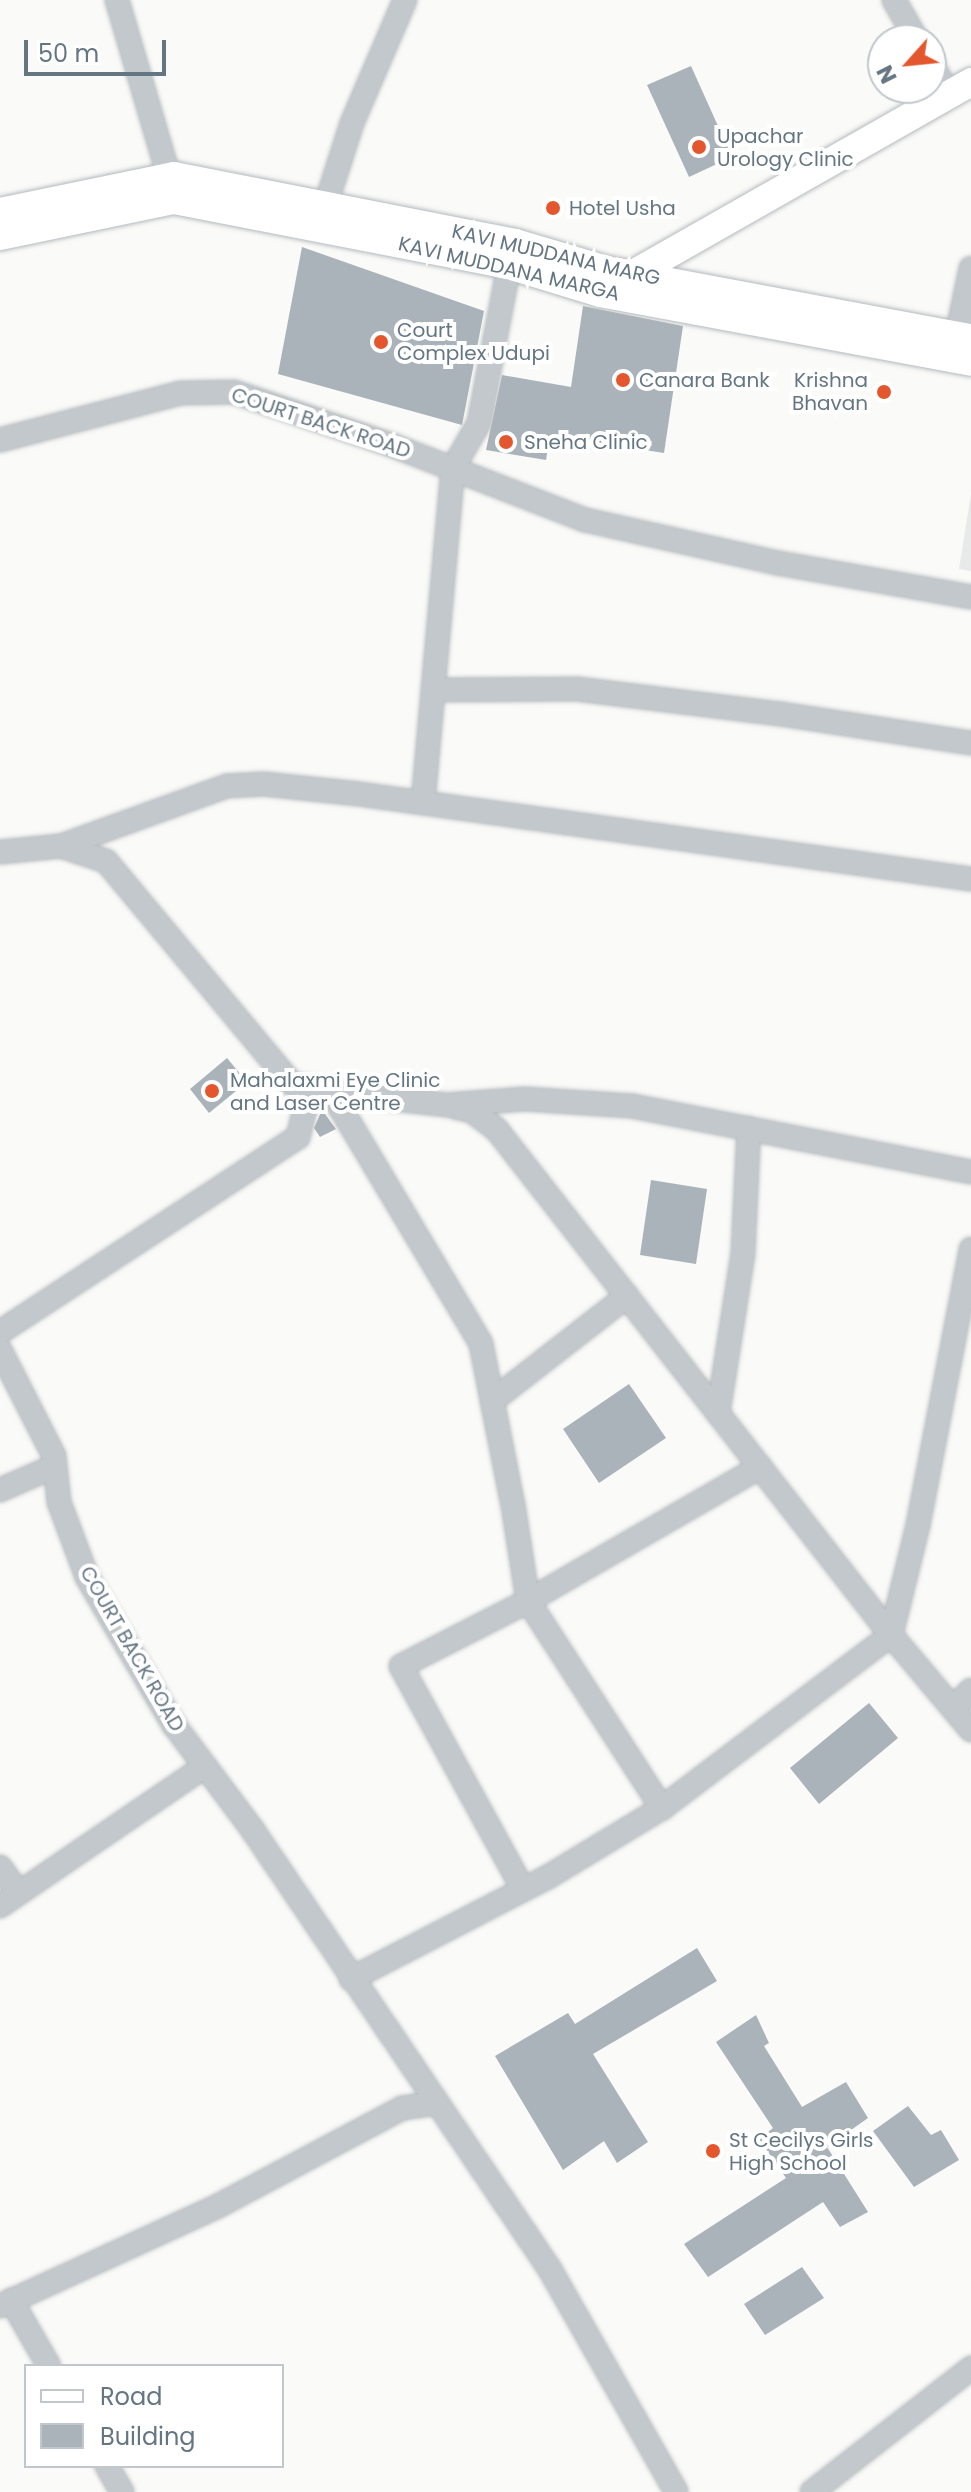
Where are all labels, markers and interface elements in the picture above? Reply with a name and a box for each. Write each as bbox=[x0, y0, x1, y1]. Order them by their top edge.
scale bar bbox=[28, 24, 170, 74]
north arrow bbox=[867, 24, 947, 104]
text: 50 m bbox=[38, 37, 99, 70]
text: N bbox=[869, 60, 905, 89]
place label: Upachar Urology Clinic bbox=[717, 124, 854, 171]
marker: Upachar Urology Clinic bbox=[688, 136, 710, 158]
place label: Hotel Usha bbox=[569, 196, 676, 220]
marker: Hotel Usha bbox=[544, 199, 562, 217]
street label: KAVI MUDDANA MARG bbox=[450, 219, 662, 291]
street label: KAVI MUDDANA MARGA bbox=[396, 232, 622, 306]
place label: Court Complex Udupi bbox=[397, 318, 550, 365]
marker: Court Complex Udupi bbox=[372, 333, 390, 351]
place label: Canara Bank bbox=[639, 368, 769, 392]
place label: Krishna Bhavan bbox=[792, 368, 868, 415]
marker: Canara Bank bbox=[614, 371, 632, 389]
street label: COURT BACK ROAD bbox=[228, 383, 414, 463]
marker: Krishna Bhavan bbox=[875, 383, 893, 401]
place label: Sneha Clinic bbox=[524, 430, 648, 454]
marker: Sneha Clinic bbox=[495, 431, 517, 453]
place label: Mahalaxmi Eye Clinic and Laser Centre bbox=[230, 1068, 440, 1115]
marker: Mahalaxmi Eye Clinic and Laser Centre bbox=[201, 1080, 223, 1102]
street label: COURT BACK ROAD bbox=[75, 1562, 189, 1736]
place label: St Cecilys Girls High School bbox=[729, 2128, 874, 2175]
marker: St Cecilys Girls High School bbox=[704, 2142, 722, 2160]
legend bbox=[24, 2364, 284, 2468]
text: Road bbox=[100, 2380, 162, 2413]
text: Building bbox=[100, 2420, 196, 2453]

